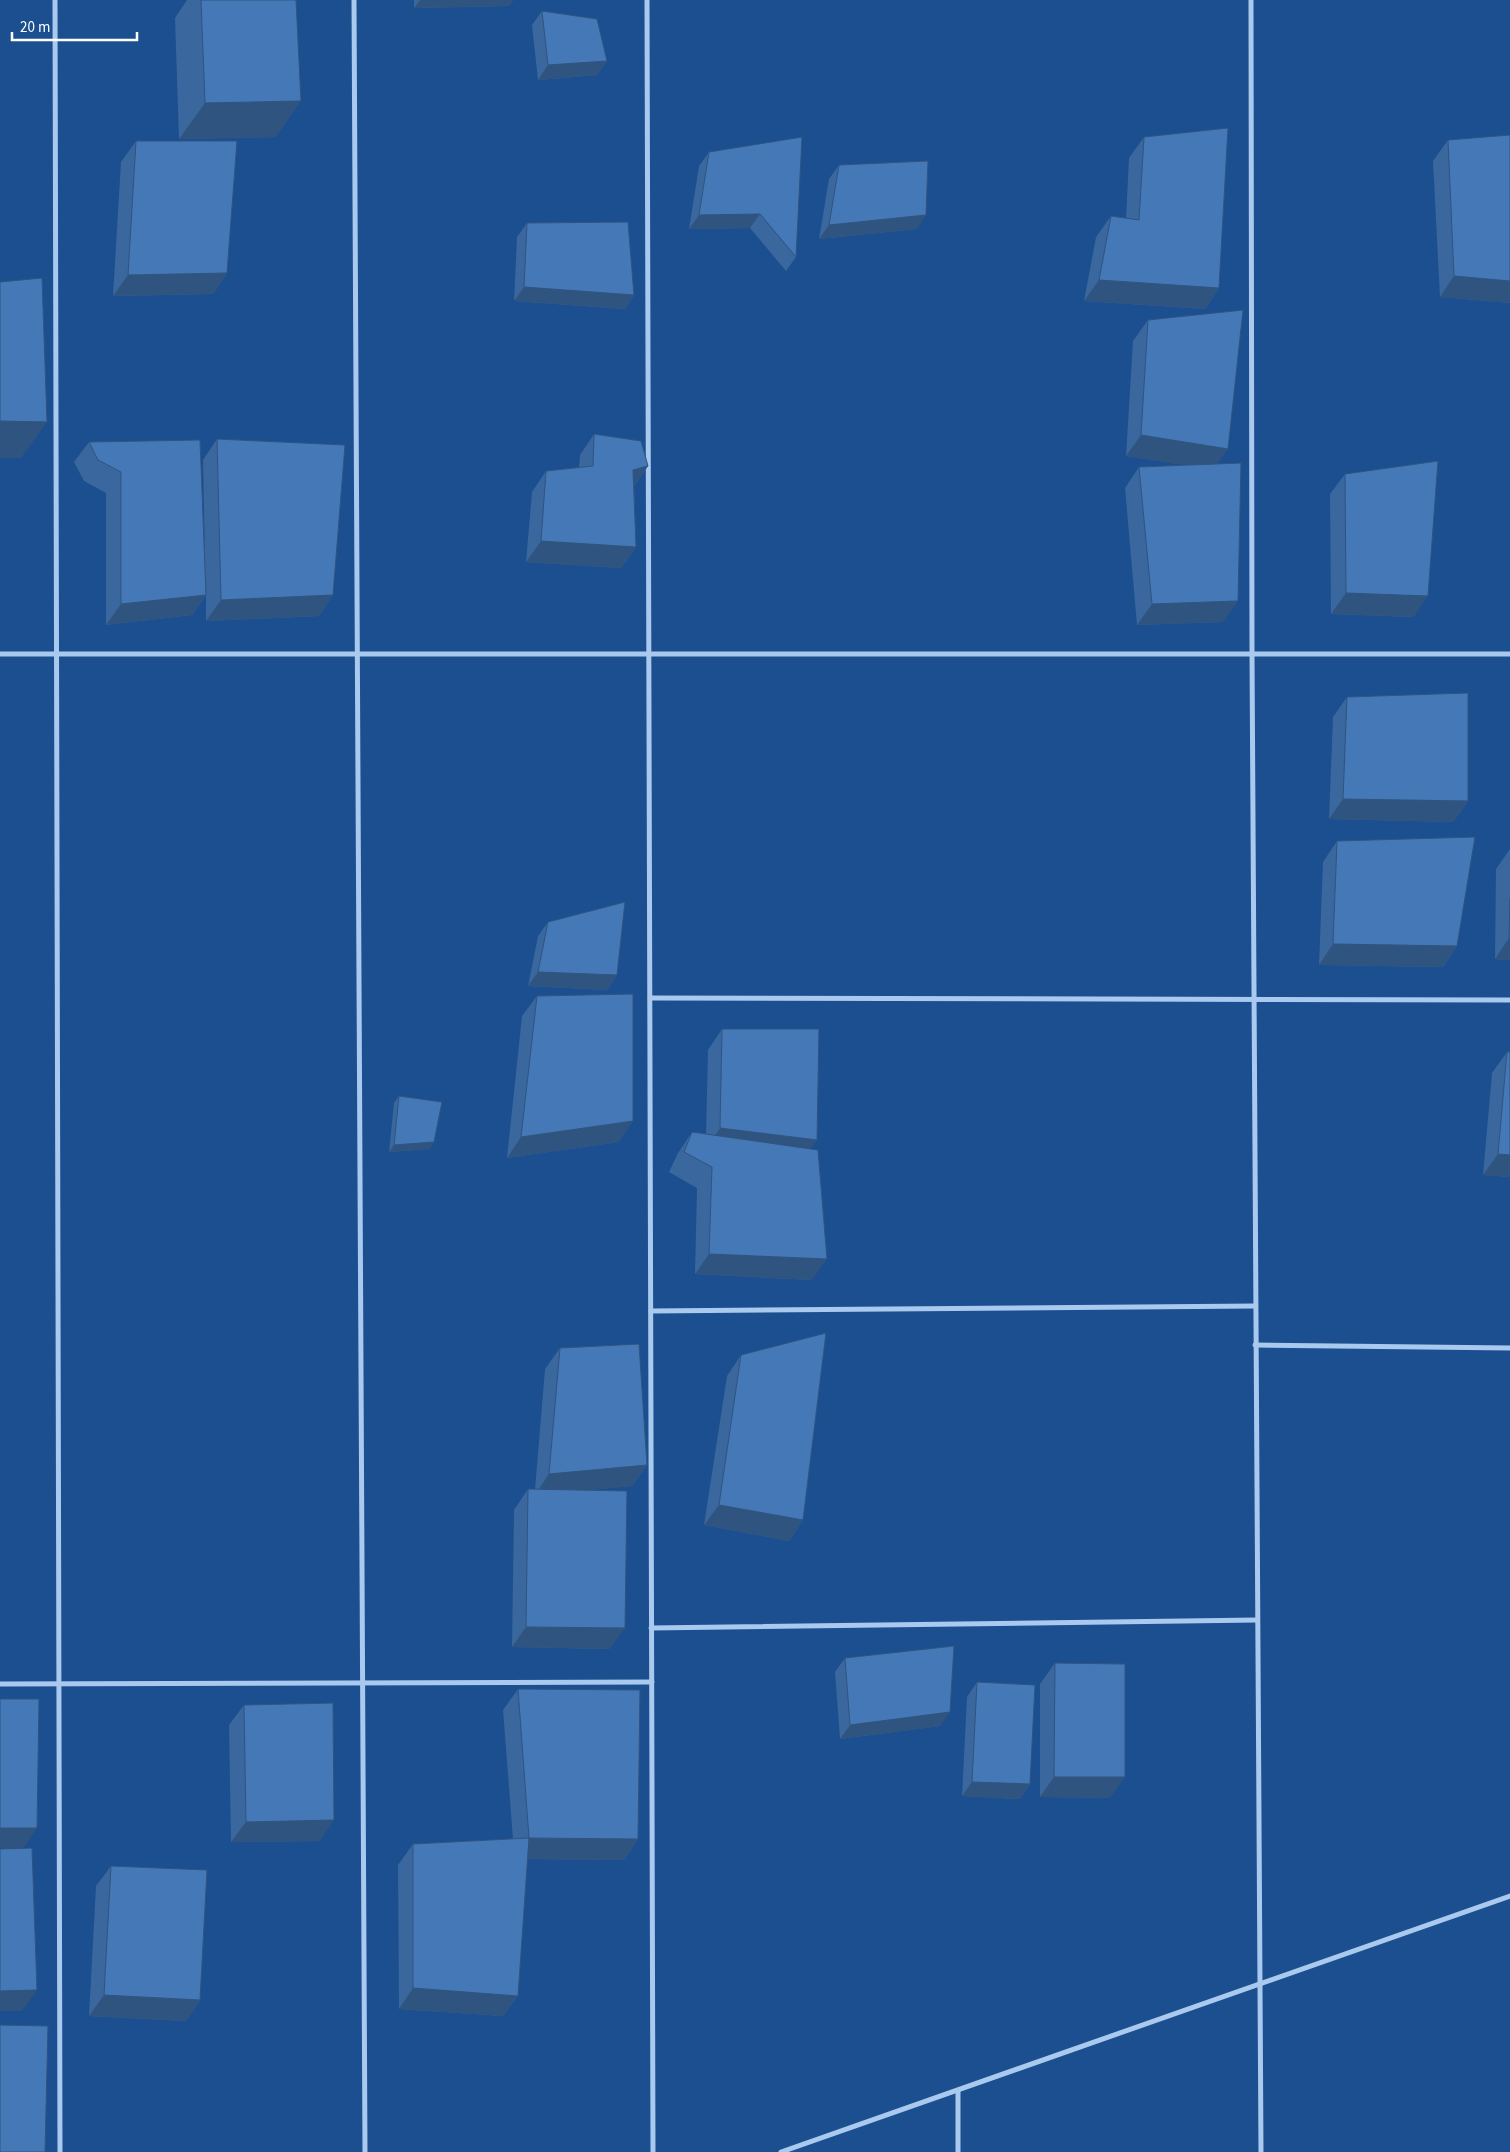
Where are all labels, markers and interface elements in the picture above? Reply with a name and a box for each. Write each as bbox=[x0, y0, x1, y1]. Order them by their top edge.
scale bar bbox=[12, 10, 138, 42]
text: 20 m bbox=[20, 17, 50, 38]

